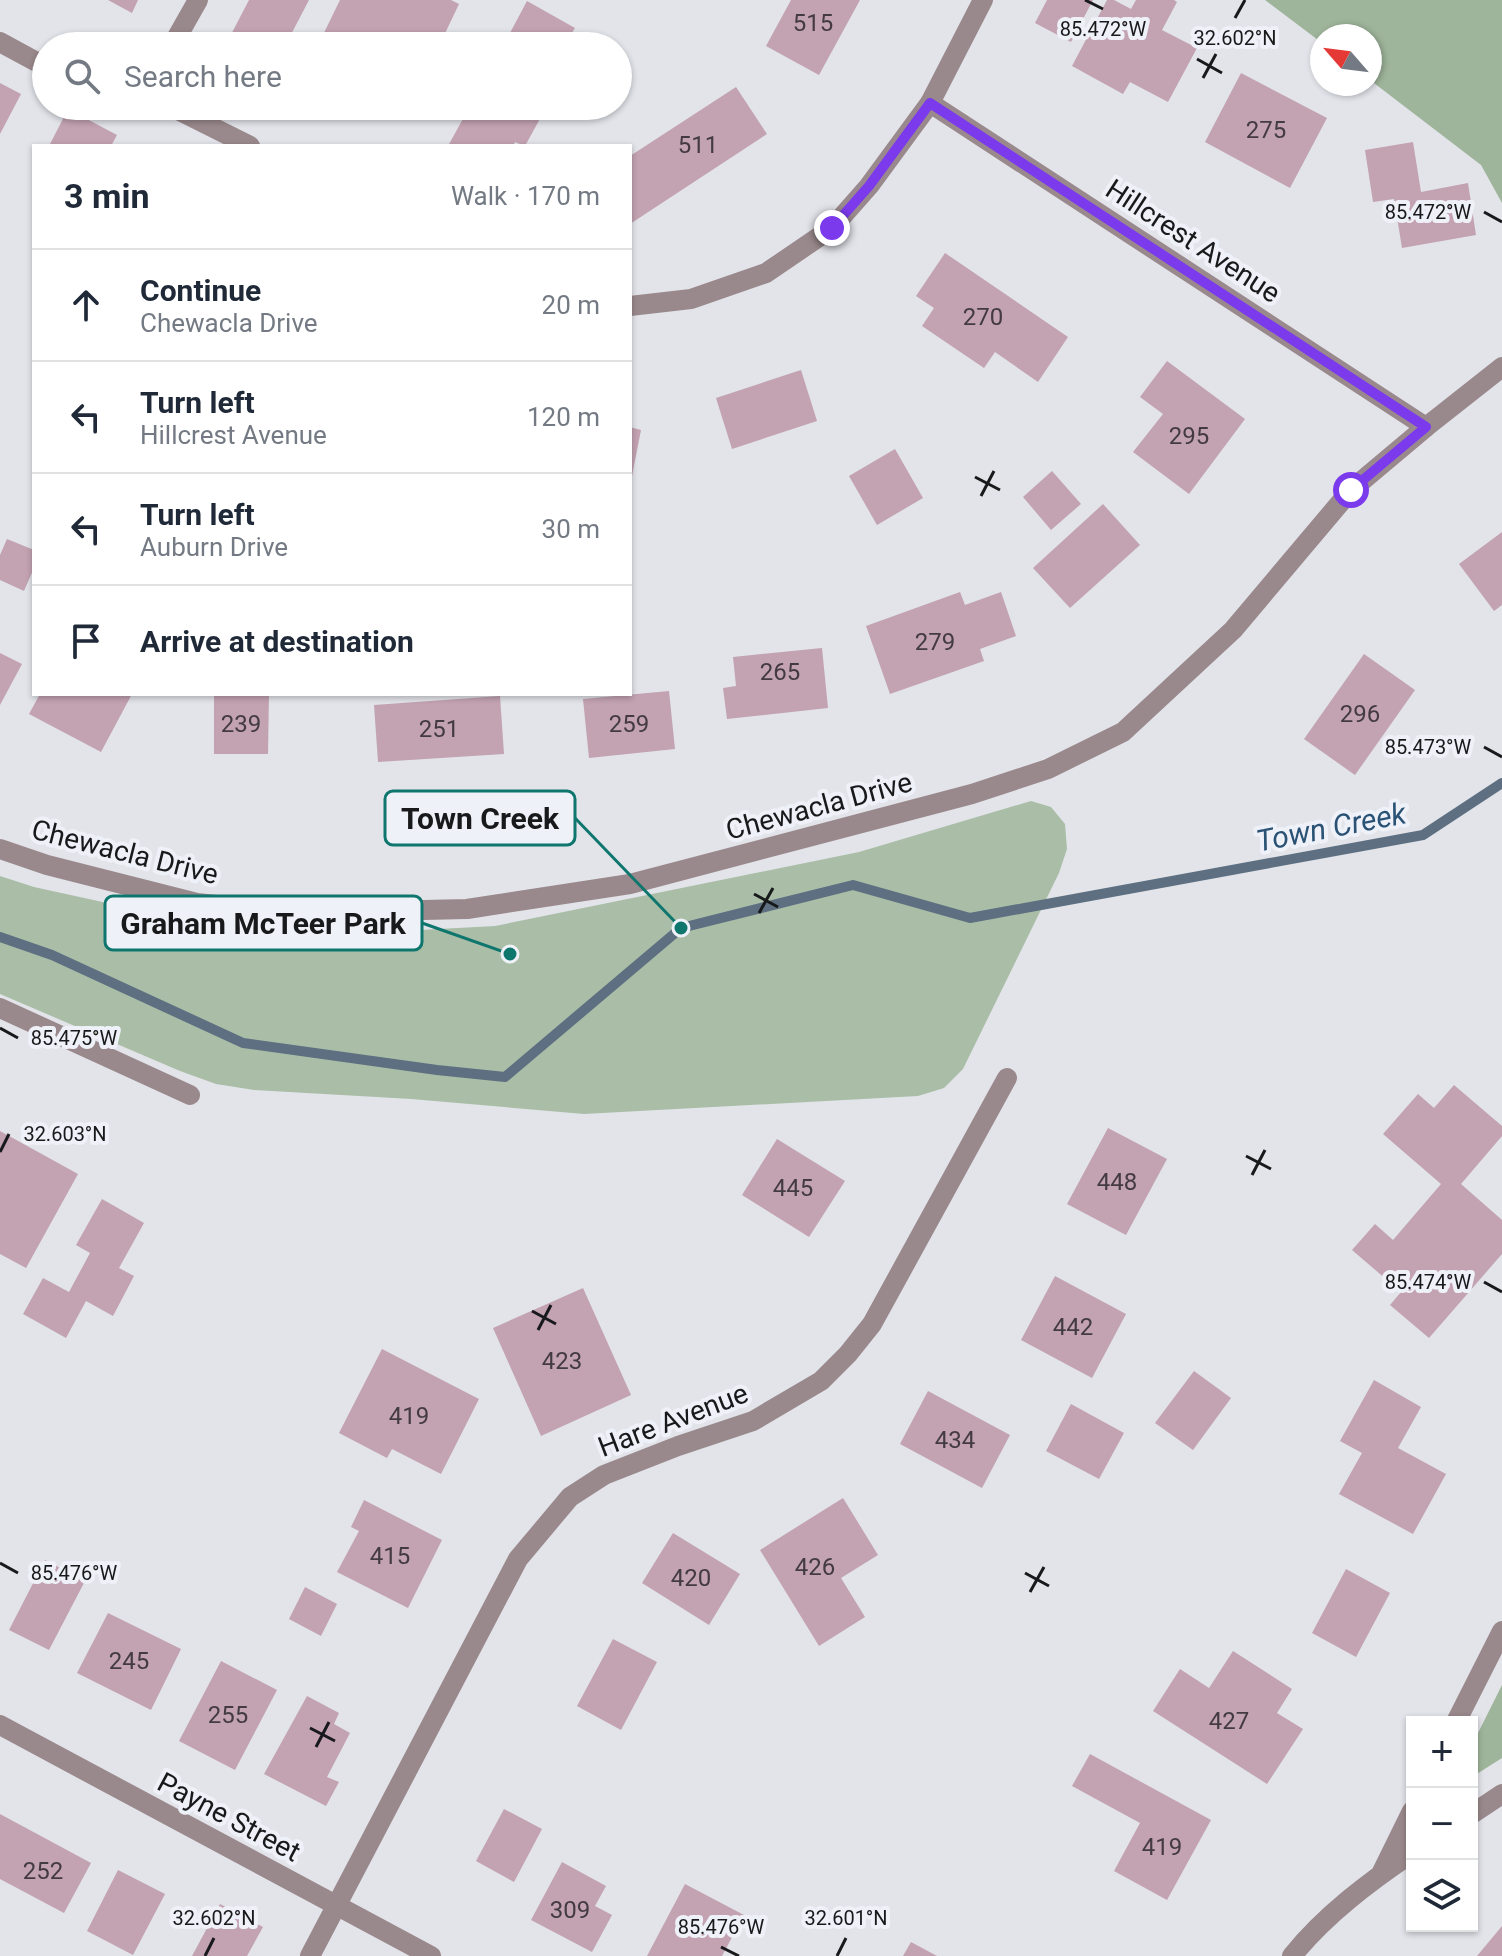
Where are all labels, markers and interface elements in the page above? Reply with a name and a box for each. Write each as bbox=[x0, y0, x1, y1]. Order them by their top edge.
house number: 515 bbox=[793, 9, 833, 37]
text: 85.472°W bbox=[1060, 17, 1147, 41]
north arrow bbox=[1310, 24, 1382, 96]
text: 32.602°N bbox=[1193, 26, 1277, 50]
search box bbox=[32, 32, 632, 120]
icon: search bbox=[60, 54, 104, 98]
text: Search here bbox=[124, 59, 282, 94]
house number: 275 bbox=[1246, 116, 1286, 144]
house number: 511 bbox=[678, 131, 718, 159]
street label: Hillcrest Avenue bbox=[1100, 172, 1286, 310]
text: 3 min bbox=[64, 176, 149, 216]
text: Walk · 170 m bbox=[451, 181, 600, 211]
text: 85.472°W bbox=[1385, 200, 1472, 224]
route end bbox=[814, 210, 850, 246]
text: Continue bbox=[140, 273, 261, 308]
icon: ahead bbox=[64, 283, 108, 327]
text: 20 m bbox=[542, 290, 600, 320]
house number: 270 bbox=[963, 303, 1003, 331]
text: Chewacla Drive bbox=[140, 308, 318, 338]
text: Turn left bbox=[140, 385, 255, 420]
icon: left bbox=[64, 395, 108, 439]
text: 120 m bbox=[527, 402, 600, 432]
text: Hillcrest Avenue bbox=[140, 420, 327, 450]
house number: 295 bbox=[1169, 422, 1209, 450]
route start bbox=[1333, 472, 1369, 508]
text: Turn left bbox=[140, 497, 255, 532]
icon: left bbox=[64, 507, 108, 551]
text: 30 m bbox=[542, 514, 600, 544]
text: Auburn Drive bbox=[140, 532, 288, 562]
icon: arrive bbox=[64, 619, 108, 663]
text: Arrive at destination bbox=[140, 624, 414, 659]
house number: 279 bbox=[915, 628, 955, 656]
house number: 265 bbox=[760, 658, 800, 686]
house number: 296 bbox=[1340, 700, 1380, 728]
house number: 239 bbox=[221, 710, 261, 738]
house number: 259 bbox=[609, 710, 649, 738]
house number: 251 bbox=[419, 715, 459, 743]
text: 85.473°W bbox=[1385, 735, 1472, 759]
street label: Chewacla Drive bbox=[722, 765, 916, 847]
callout: Town Creek bbox=[385, 791, 575, 845]
water label: Town Creek bbox=[1253, 795, 1410, 859]
text: Town Creek bbox=[401, 801, 560, 836]
street label: Chewacla Drive bbox=[28, 813, 222, 891]
callout: Graham McTeer Park bbox=[105, 896, 422, 950]
text: Graham McTeer Park bbox=[120, 906, 407, 941]
text: 85.475°W bbox=[31, 1026, 118, 1050]
text: 32.603°N bbox=[23, 1122, 107, 1146]
house number: 448 bbox=[1097, 1168, 1137, 1196]
house number: 445 bbox=[773, 1174, 813, 1202]
text: 85.474°W bbox=[1385, 1270, 1472, 1294]
house number: 442 bbox=[1053, 1313, 1093, 1341]
house number: 423 bbox=[542, 1347, 582, 1375]
street label: Hare Avenue bbox=[593, 1376, 753, 1464]
house number: 419 bbox=[389, 1402, 429, 1430]
house number: 434 bbox=[935, 1426, 975, 1454]
house number: 415 bbox=[370, 1542, 410, 1570]
house number: 426 bbox=[795, 1553, 835, 1581]
text: 85.476°W bbox=[31, 1561, 118, 1585]
house number: 420 bbox=[671, 1564, 711, 1592]
house number: 245 bbox=[109, 1647, 149, 1675]
house number: 255 bbox=[208, 1701, 248, 1729]
house number: 427 bbox=[1209, 1707, 1249, 1735]
map controls bbox=[1406, 1716, 1478, 1932]
button: + bbox=[1406, 1716, 1478, 1788]
street label: Payne Street bbox=[152, 1766, 306, 1868]
button: − bbox=[1406, 1788, 1478, 1860]
house number: 419 bbox=[1142, 1833, 1182, 1861]
house number: 252 bbox=[23, 1857, 63, 1885]
button: layers bbox=[1406, 1860, 1478, 1932]
house number: 309 bbox=[550, 1896, 590, 1924]
text: 32.602°N bbox=[172, 1906, 256, 1930]
text: 32.601°N bbox=[804, 1906, 888, 1930]
text: 85.476°W bbox=[678, 1915, 765, 1939]

